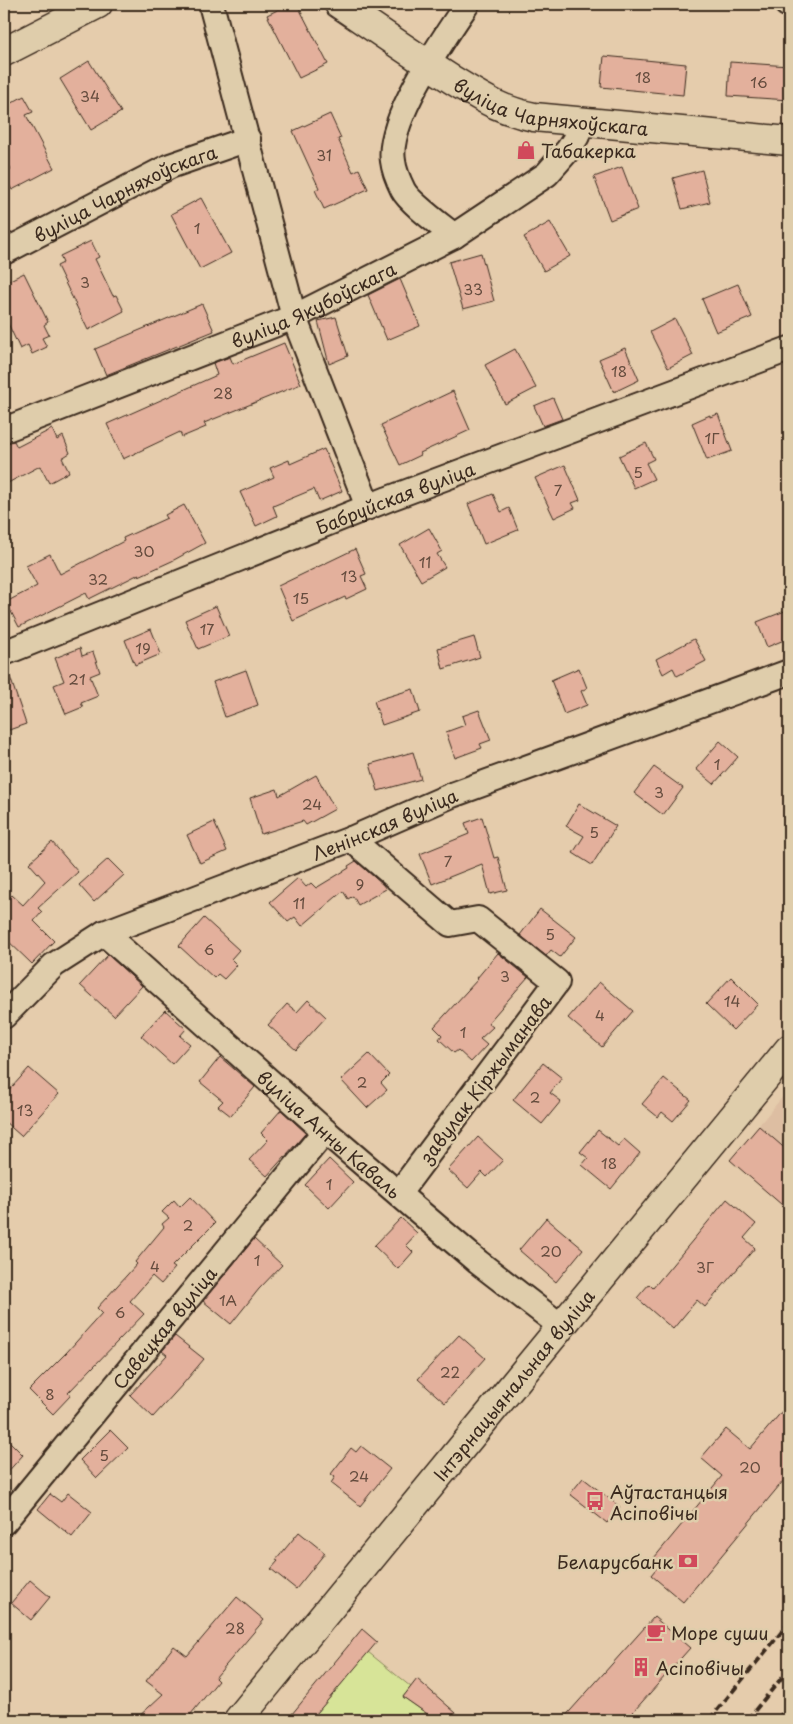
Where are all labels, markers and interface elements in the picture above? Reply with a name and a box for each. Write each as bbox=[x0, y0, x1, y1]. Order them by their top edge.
house number: 18 bbox=[635, 65, 651, 88]
street label: вуліца Чарняхоўскага bbox=[449, 70, 650, 141]
house number: 16 bbox=[750, 70, 768, 93]
house number: 34 bbox=[80, 84, 100, 107]
street label: вуліца Чарняхоўскага bbox=[28, 137, 221, 248]
place label: Табакерка bbox=[541, 137, 637, 164]
shop icon: Табакерка bbox=[515, 139, 537, 161]
house number: 31 bbox=[316, 143, 332, 166]
house number: 1 bbox=[194, 216, 200, 239]
street label: вуліца Якубоўскага bbox=[227, 254, 401, 354]
house number: 3 bbox=[80, 270, 90, 293]
house number: 33 bbox=[463, 277, 483, 300]
house number: 18 bbox=[611, 359, 627, 382]
house number: 28 bbox=[213, 381, 233, 404]
house number: 1Г bbox=[705, 426, 720, 449]
street label: Бабруйская вуліца bbox=[312, 454, 478, 540]
house number: 5 bbox=[633, 460, 643, 483]
house number: 7 bbox=[554, 478, 563, 501]
house number: 30 bbox=[134, 539, 154, 562]
house number: 11 bbox=[419, 550, 431, 573]
house number: 13 bbox=[341, 564, 357, 587]
house number: 32 bbox=[88, 567, 108, 590]
house number: 15 bbox=[293, 586, 309, 609]
house number: 17 bbox=[200, 617, 214, 640]
house number: 19 bbox=[135, 636, 151, 659]
house number: 21 bbox=[68, 667, 86, 690]
house number: 1 bbox=[714, 752, 720, 775]
house number: 3 bbox=[654, 780, 664, 803]
street label: Ленінская вуліца bbox=[308, 781, 462, 866]
house number: 24 bbox=[302, 792, 322, 815]
house number: 5 bbox=[589, 820, 599, 843]
house number: 7 bbox=[444, 849, 453, 872]
house number: 9 bbox=[356, 872, 364, 895]
house number: 11 bbox=[293, 891, 305, 914]
house number: 5 bbox=[545, 922, 555, 945]
house number: 6 bbox=[204, 937, 214, 960]
house number: 3 bbox=[500, 964, 510, 987]
street label: завулак Кіржыманава bbox=[412, 989, 558, 1170]
house number: 14 bbox=[724, 989, 740, 1012]
house number: 4 bbox=[595, 1003, 605, 1026]
house number: 1 bbox=[460, 1020, 466, 1043]
street label: вуліца Анны Каваль bbox=[252, 1063, 407, 1204]
house number: 2 bbox=[357, 1070, 367, 1093]
house number: 2 bbox=[530, 1085, 540, 1108]
house number: 13 bbox=[17, 1098, 33, 1121]
house number: 18 bbox=[601, 1151, 617, 1174]
house number: 1 bbox=[326, 1172, 332, 1195]
house number: 2 bbox=[183, 1213, 193, 1236]
house number: 20 bbox=[540, 1239, 562, 1262]
house number: 1 bbox=[254, 1248, 260, 1271]
house number: 4 bbox=[150, 1254, 160, 1277]
house number: 3Г bbox=[696, 1255, 715, 1278]
street label: Савецкая вуліца bbox=[105, 1260, 223, 1395]
street label: Інтэрнацыянальная вуліца bbox=[427, 1283, 600, 1486]
house number: 1А bbox=[219, 1288, 237, 1311]
house number: 6 bbox=[115, 1300, 125, 1323]
house number: 22 bbox=[440, 1360, 460, 1383]
house number: 8 bbox=[45, 1382, 55, 1405]
house number: 5 bbox=[99, 1443, 109, 1466]
house number: 20 bbox=[739, 1455, 761, 1478]
house number: 24 bbox=[349, 1464, 369, 1487]
place label: Аўтастанцыя Асіповічы bbox=[610, 1478, 728, 1526]
bus stop icon: Аўтастанцыя Асіповічы bbox=[584, 1490, 606, 1512]
place label: Беларусбанк bbox=[557, 1548, 673, 1575]
bank icon: Беларусбанк bbox=[677, 1550, 699, 1572]
house number: 28 bbox=[225, 1616, 245, 1639]
place label: Море суши bbox=[671, 1619, 768, 1646]
cafe icon: Море суши bbox=[645, 1621, 667, 1643]
place label: Асіповічы bbox=[656, 1654, 744, 1681]
building icon: Асіповічы bbox=[630, 1656, 652, 1678]

